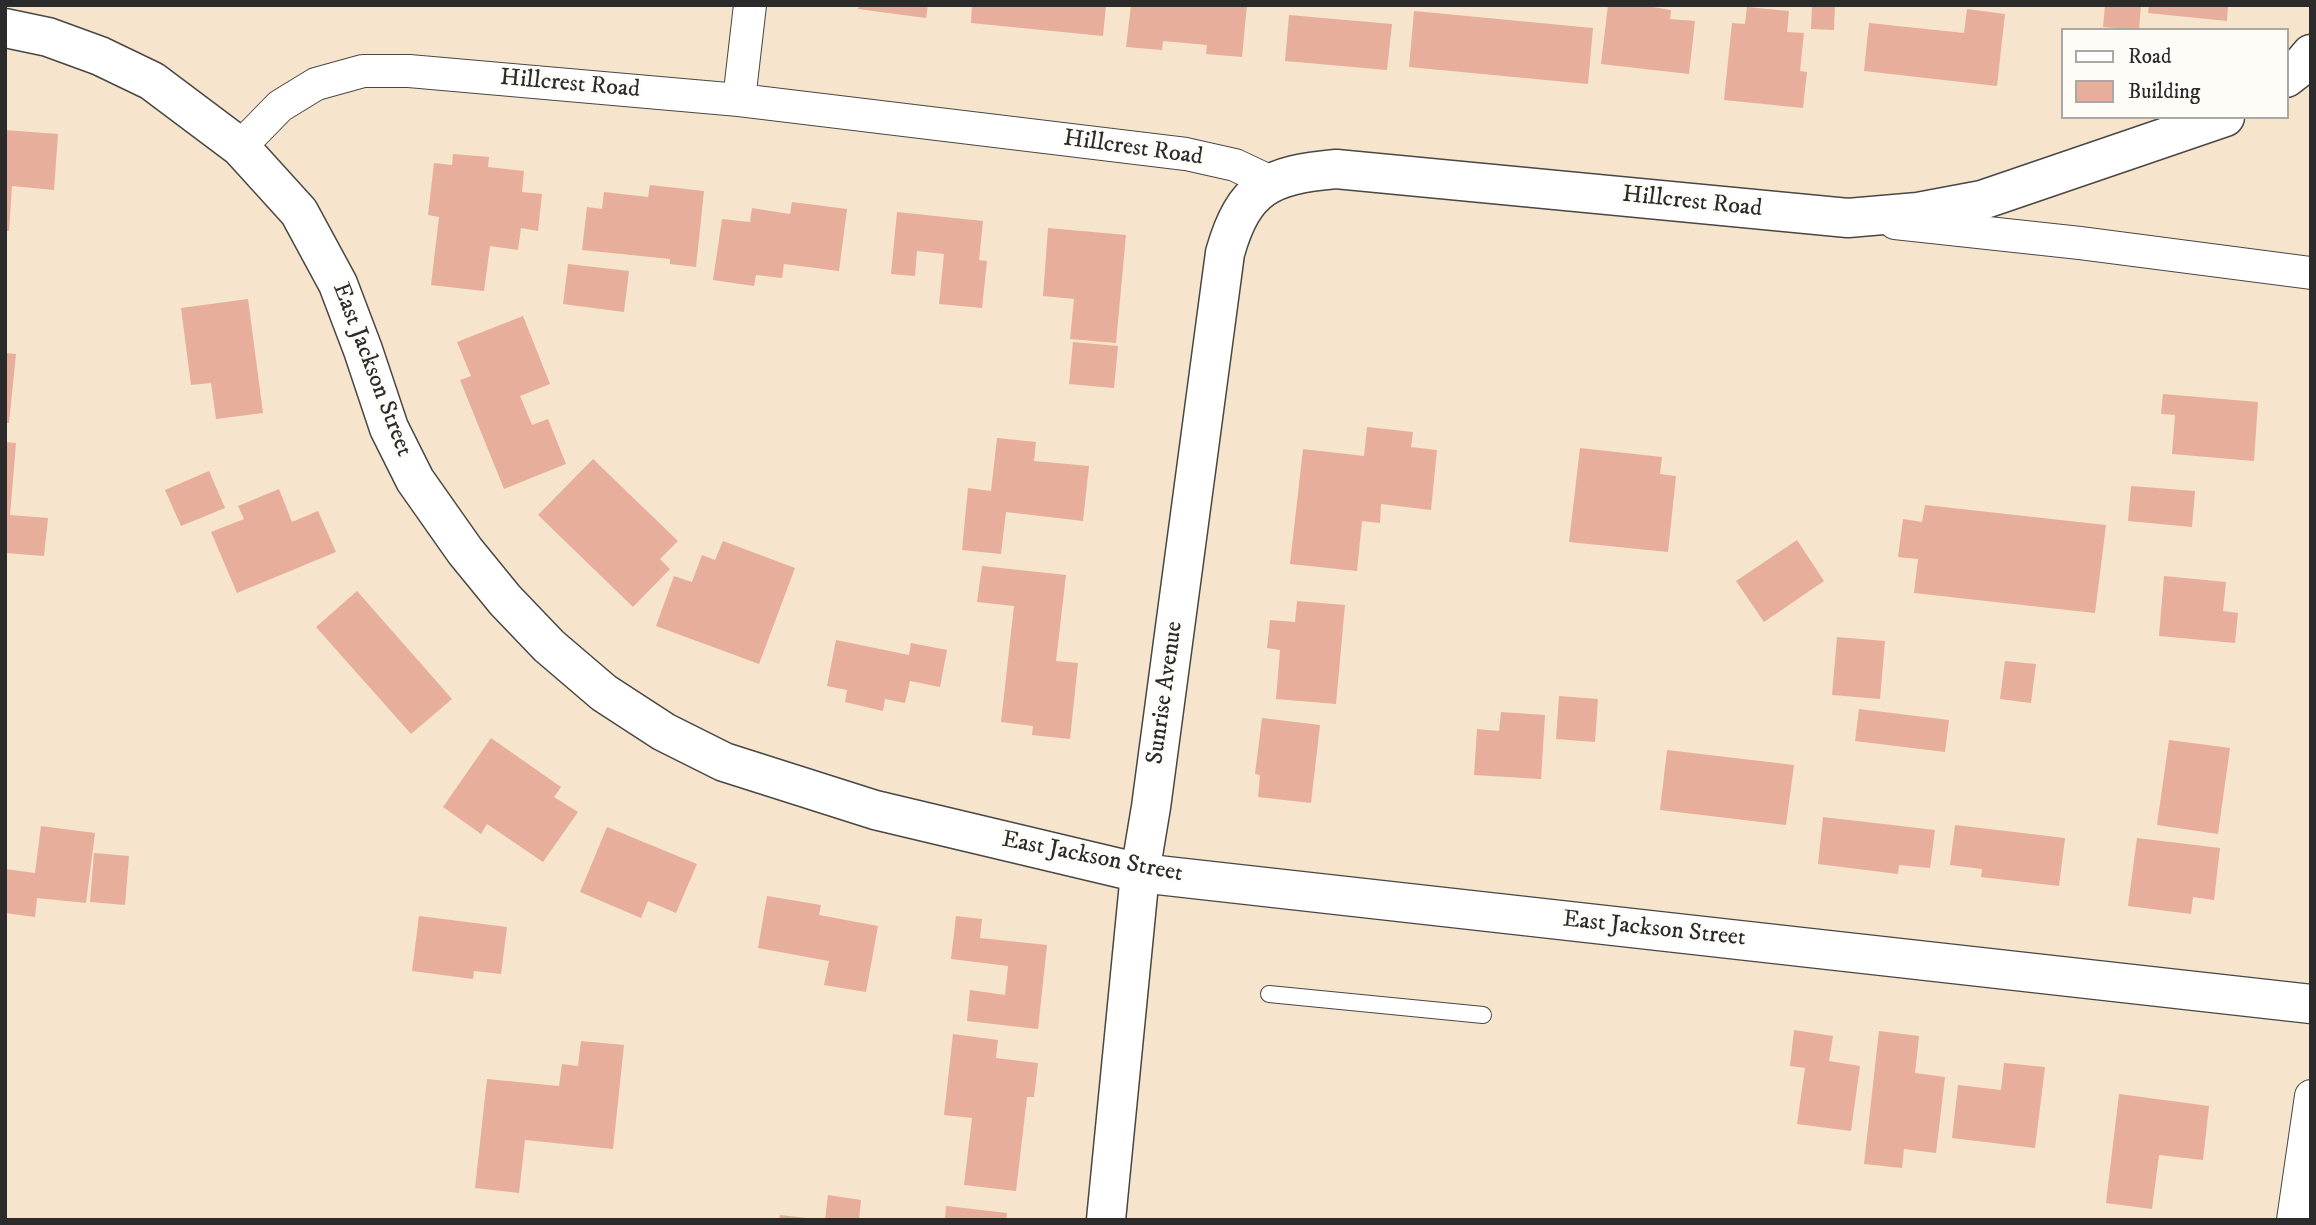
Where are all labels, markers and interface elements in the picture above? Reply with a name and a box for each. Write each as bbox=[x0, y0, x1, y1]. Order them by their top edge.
legend bbox=[2060, 28, 2288, 119]
text: Road bbox=[2128, 44, 2172, 70]
street label: Hillcrest Road bbox=[499, 65, 641, 105]
text: Building bbox=[2128, 79, 2200, 105]
street label: Hillcrest Road bbox=[1061, 125, 1205, 173]
street label: Hillcrest Road bbox=[1621, 181, 1763, 225]
street label: East Jackson Street bbox=[325, 279, 417, 461]
street label: Sunrise Avenue bbox=[1142, 620, 1190, 766]
street label: East Jackson Street bbox=[999, 826, 1185, 890]
street label: East Jackson Street bbox=[1561, 906, 1747, 954]

